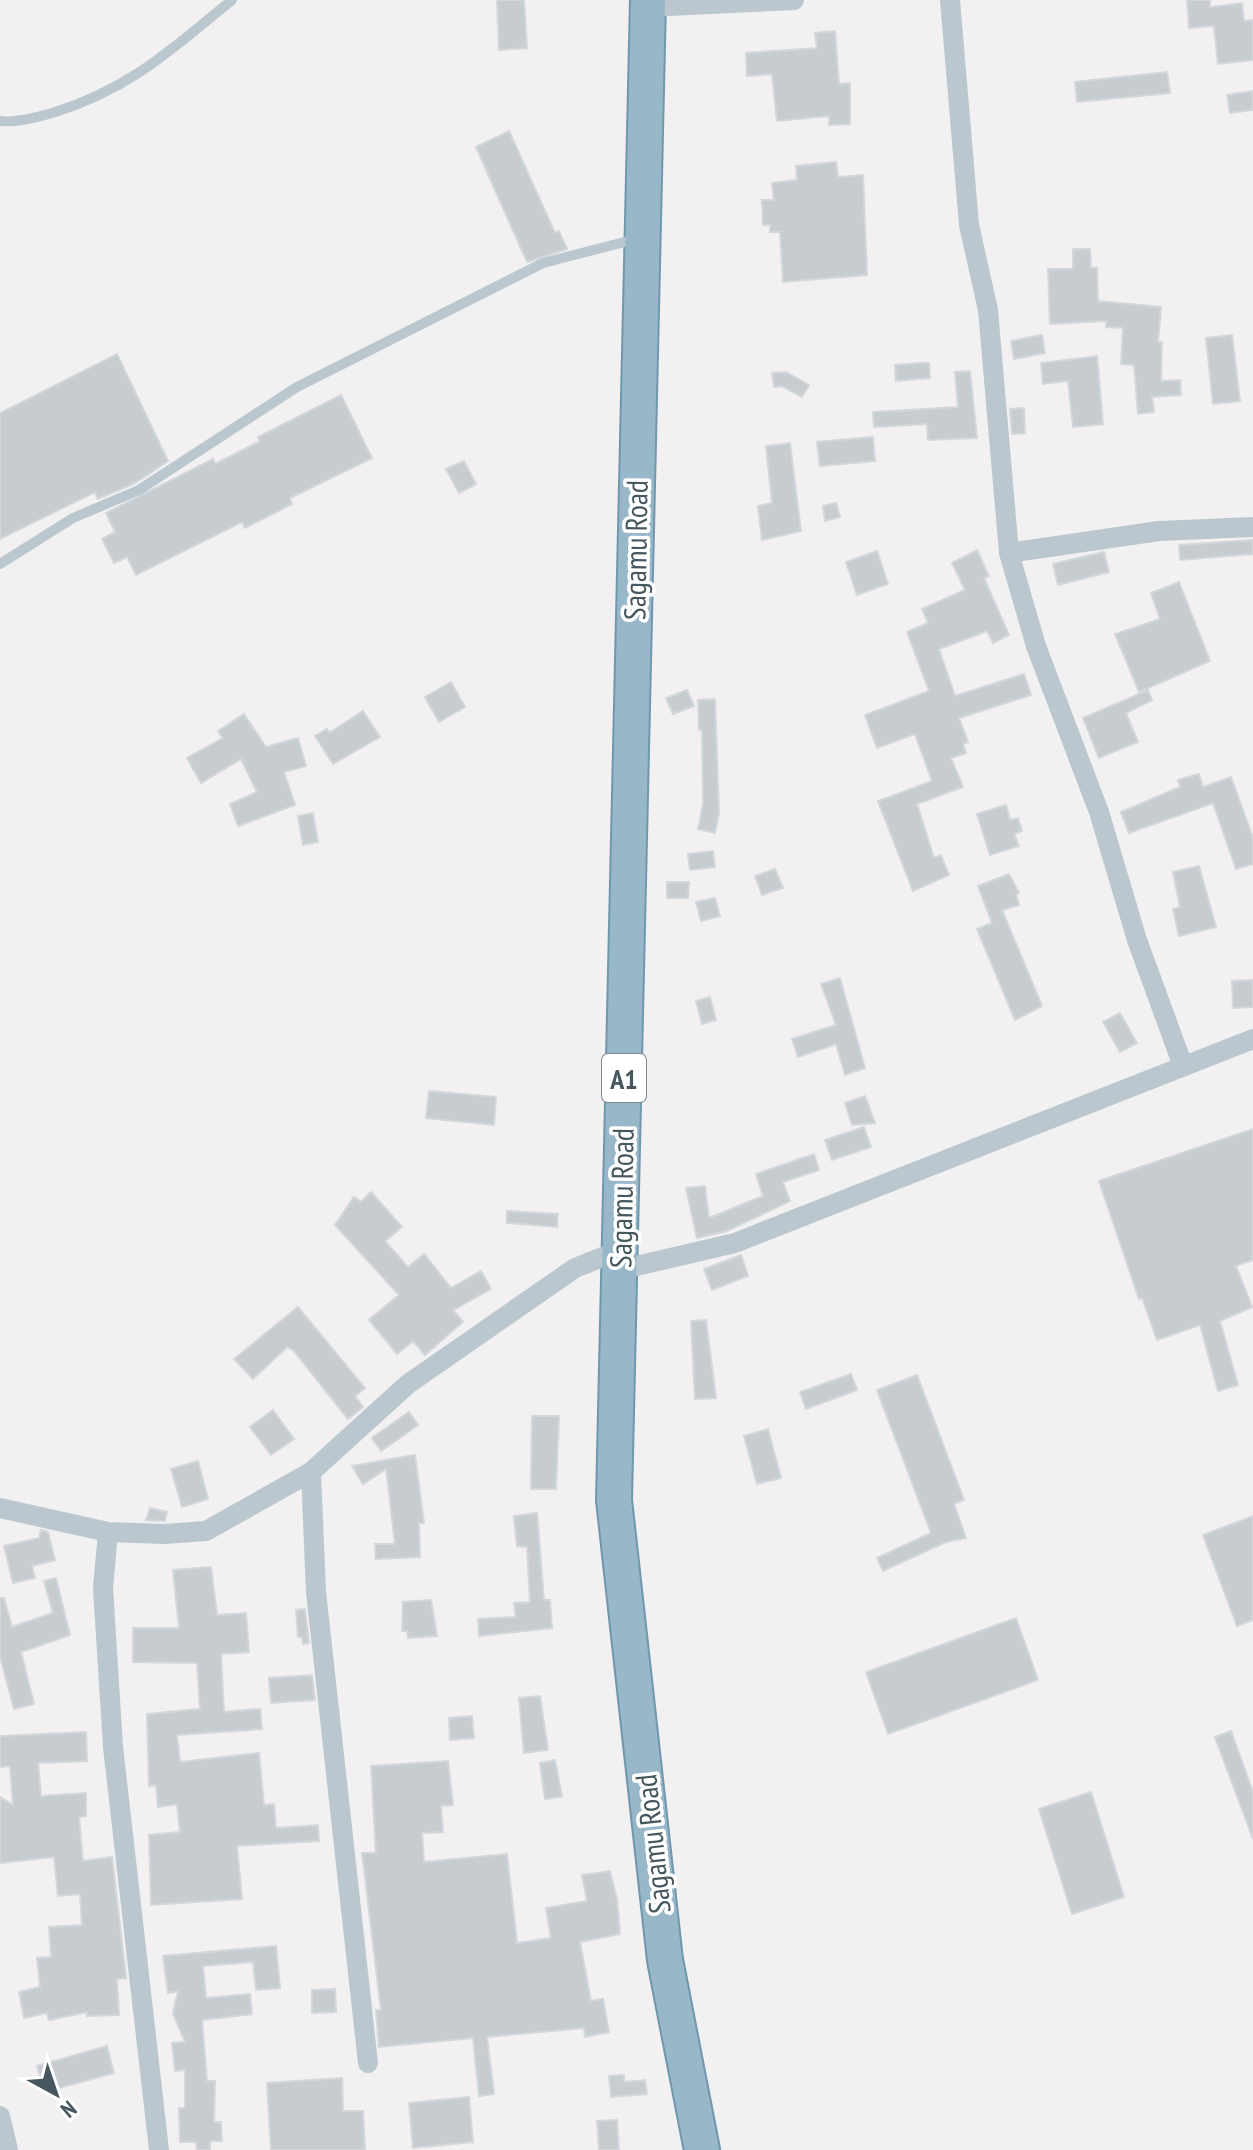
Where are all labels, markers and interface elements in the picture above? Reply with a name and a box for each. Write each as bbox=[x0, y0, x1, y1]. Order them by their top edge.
street label: Sagamu Road bbox=[614, 480, 656, 620]
road number: A1 bbox=[602, 1054, 646, 1102]
street label: Sagamu Road bbox=[600, 1128, 642, 1268]
street label: Sagamu Road bbox=[625, 1772, 679, 1916]
north arrow bbox=[16, 2054, 96, 2134]
text: N bbox=[55, 2095, 82, 2124]

